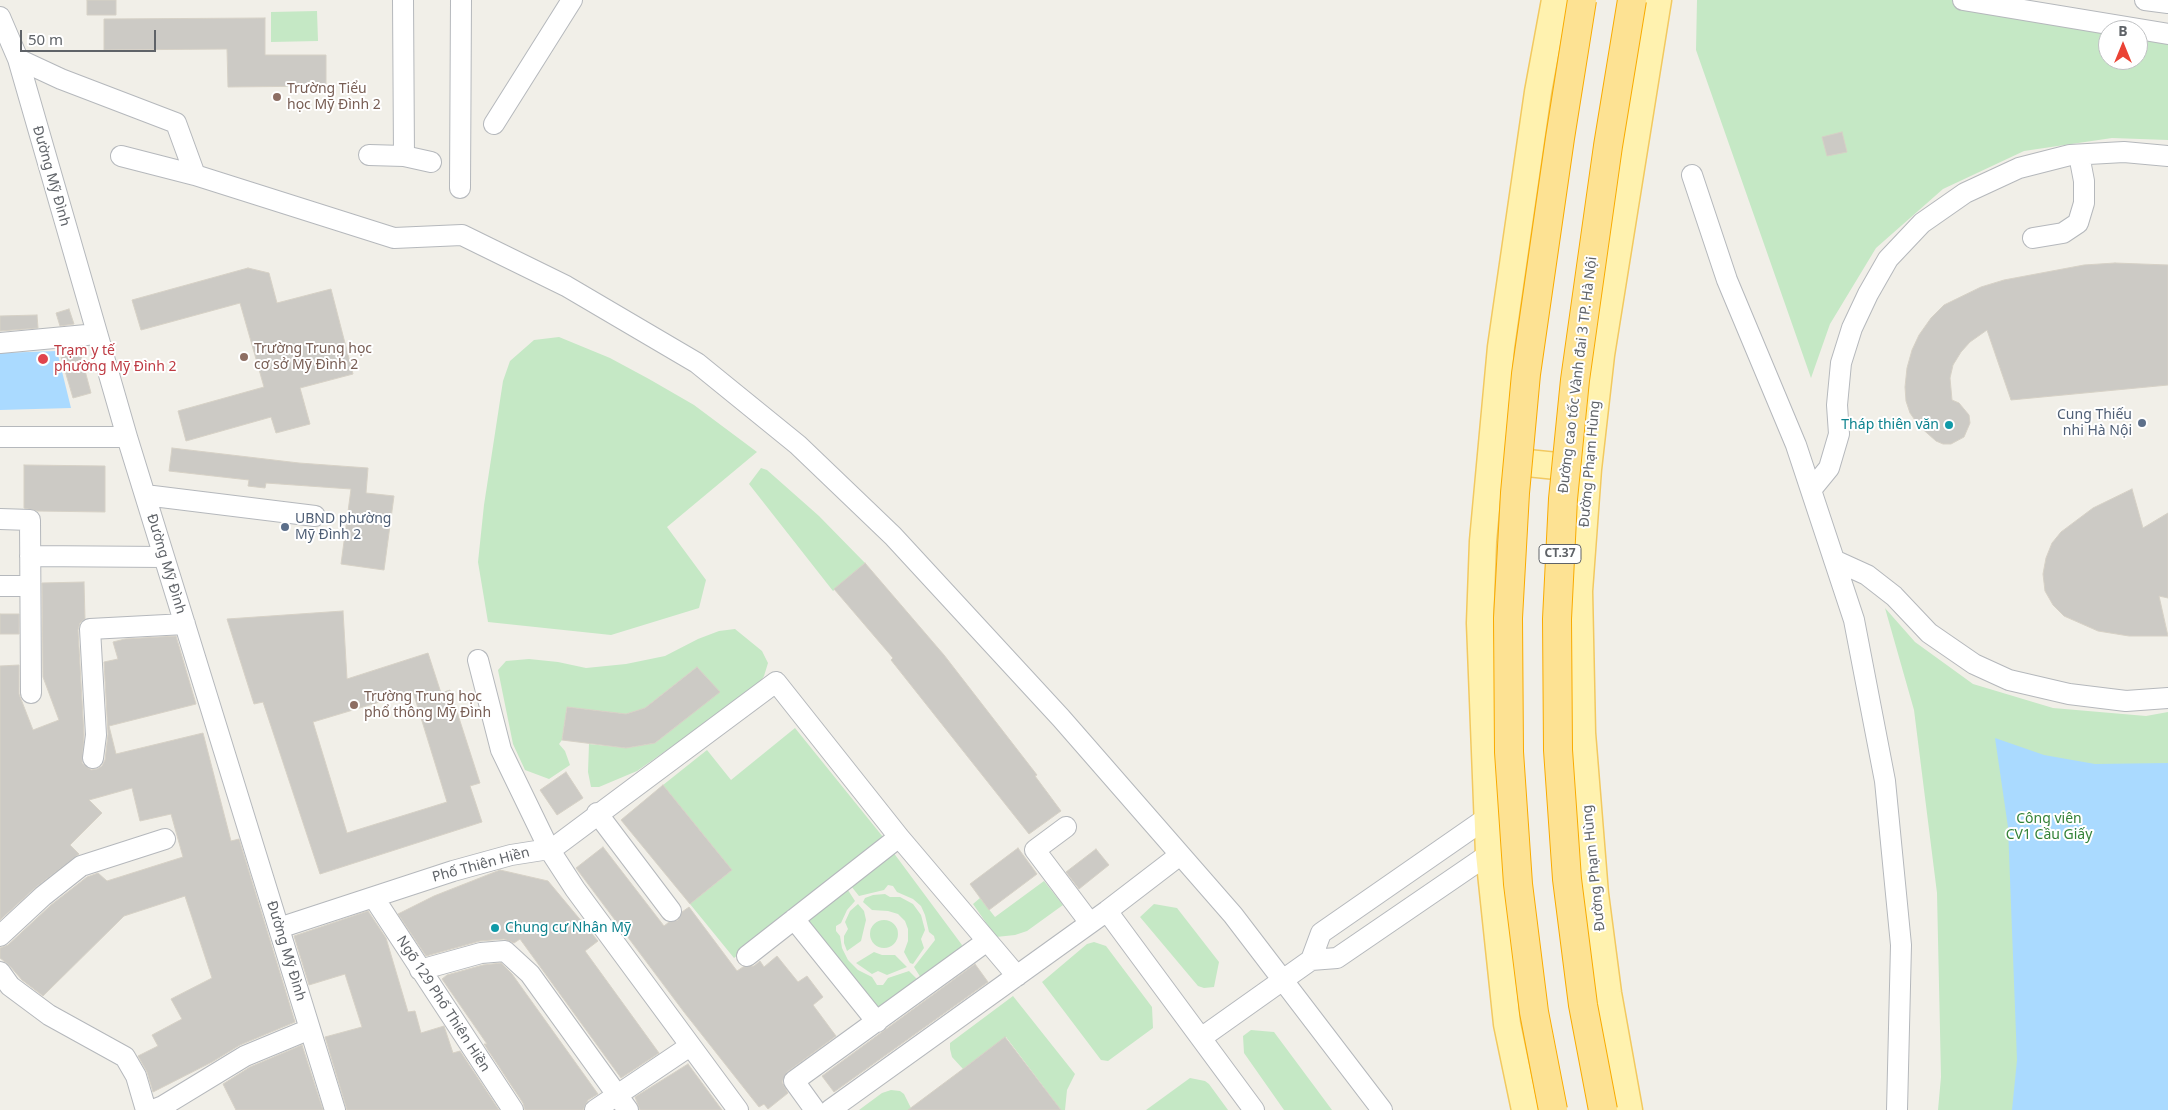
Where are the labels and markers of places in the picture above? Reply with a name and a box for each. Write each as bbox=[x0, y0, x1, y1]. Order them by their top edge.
place label: Trường Tiểu học Mỹ Đình 2 bbox=[287, 81, 381, 114]
marker: Trường Tiểu học Mỹ Đình 2 bbox=[271, 91, 283, 103]
place label: Trường Trung học cơ sở Mỹ Đình 2 bbox=[254, 341, 372, 374]
place label: Trạm y tế phường Mỹ Đình 2 bbox=[54, 343, 176, 376]
marker: Trường Trung học cơ sở Mỹ Đình 2 bbox=[238, 351, 250, 363]
marker: Trạm y tế phường Mỹ Đình 2 bbox=[36, 352, 50, 366]
place label: Cung Thiếu nhi Hà Nội bbox=[2057, 407, 2132, 440]
place label: Tháp thiên văn bbox=[1841, 417, 1939, 433]
marker: Cung Thiếu nhi Hà Nội bbox=[2136, 417, 2148, 429]
marker: Tháp thiên văn bbox=[1943, 419, 1955, 431]
place label: UBND phường Mỹ Đình 2 bbox=[295, 511, 391, 544]
marker: UBND phường Mỹ Đình 2 bbox=[279, 521, 291, 533]
place label: Trường Trung học phổ thông Mỹ Đình bbox=[364, 689, 491, 722]
marker: Trường Trung học phổ thông Mỹ Đình bbox=[348, 699, 360, 711]
place label: Chung cư Nhân Mỹ bbox=[505, 920, 631, 936]
marker: Chung cư Nhân Mỹ bbox=[489, 922, 501, 934]

